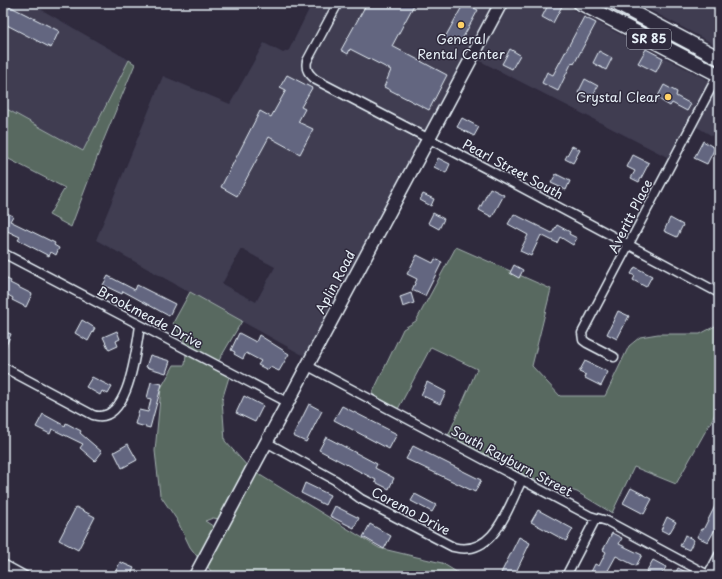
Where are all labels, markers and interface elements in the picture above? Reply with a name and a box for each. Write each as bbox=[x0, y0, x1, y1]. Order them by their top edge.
marker: General Rental Center bbox=[456, 20, 466, 30]
place label: General Rental Center bbox=[417, 29, 506, 63]
road number: SR 85 bbox=[627, 29, 671, 49]
place label: Crystal Clear bbox=[576, 87, 660, 106]
marker: Crystal Clear bbox=[663, 92, 673, 102]
street label: Pearl Street South bbox=[460, 134, 567, 203]
street label: Averitt Place bbox=[603, 175, 656, 256]
street label: Aplin Road bbox=[310, 247, 359, 317]
street label: Brookmeade Drive bbox=[94, 281, 207, 353]
street label: South Rayburn Street bbox=[448, 420, 576, 501]
street label: Coremo Drive bbox=[368, 482, 454, 539]

